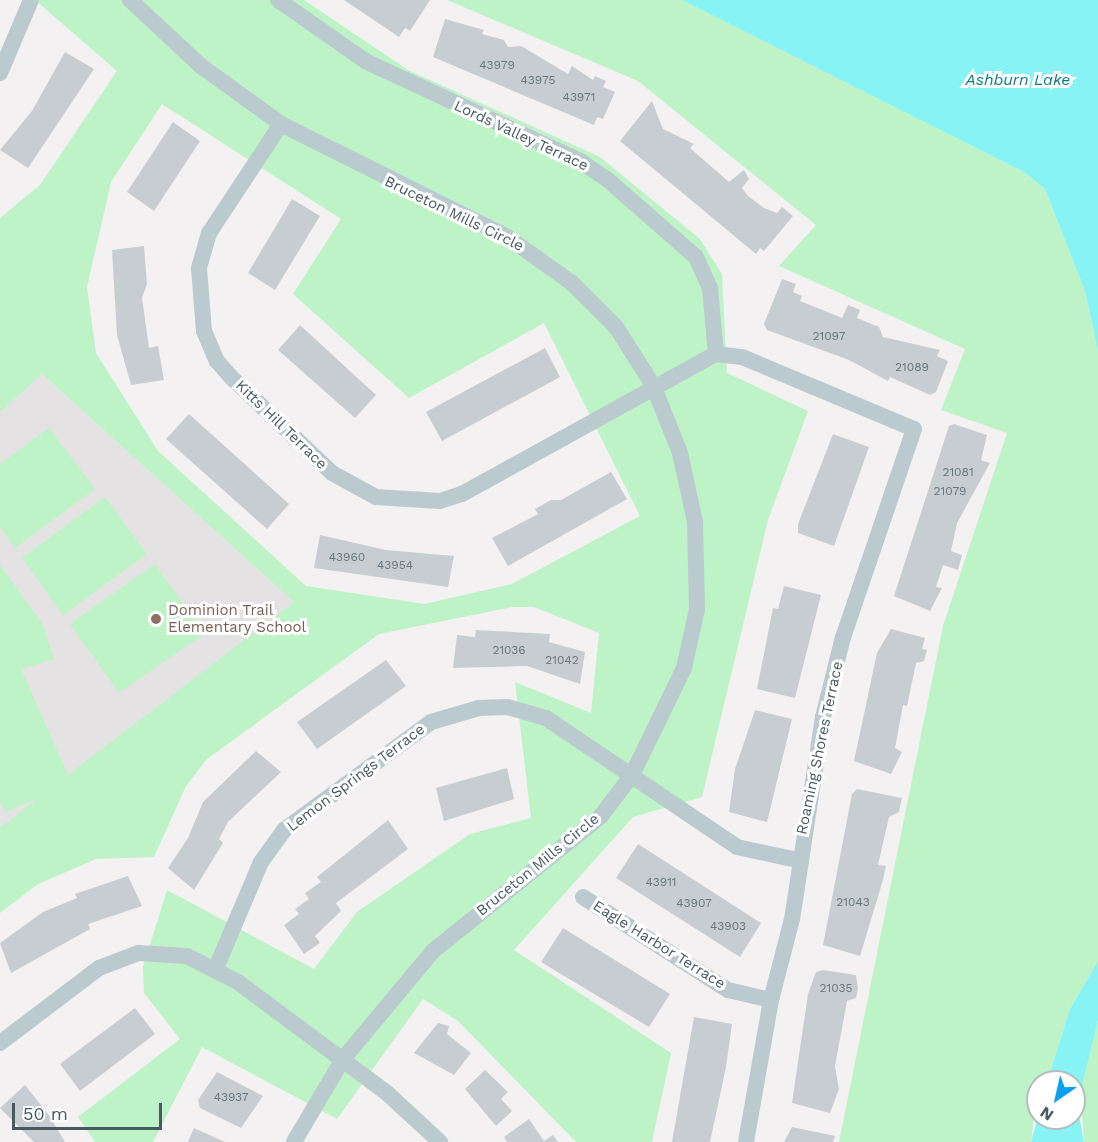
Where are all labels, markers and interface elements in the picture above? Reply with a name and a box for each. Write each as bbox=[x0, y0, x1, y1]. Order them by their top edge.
house number: 43979 bbox=[479, 59, 515, 73]
water label: Ashburn Lake bbox=[966, 70, 1070, 90]
house number: 43975 bbox=[520, 74, 556, 88]
house number: 43971 bbox=[563, 91, 595, 105]
street label: Lords Valley Terrace bbox=[450, 97, 592, 175]
street label: Bruceton Mills Circle bbox=[382, 172, 526, 256]
house number: 21097 bbox=[812, 330, 846, 344]
house number: 21089 bbox=[895, 361, 929, 375]
street label: Kitts Hill Terrace bbox=[231, 376, 331, 474]
house number: 21081 bbox=[942, 466, 974, 480]
house number: 21079 bbox=[933, 485, 967, 499]
house number: 43960 bbox=[329, 551, 365, 565]
house number: 43954 bbox=[377, 559, 413, 573]
place label: Dominion Trail Elementary School bbox=[168, 601, 307, 636]
marker: Dominion Trail Elementary School bbox=[149, 612, 163, 626]
house number: 21036 bbox=[492, 644, 526, 658]
house number: 21042 bbox=[545, 654, 579, 668]
street label: Roaming Shores Terrace bbox=[793, 660, 847, 836]
street label: Lemon Springs Terrace bbox=[283, 720, 429, 836]
street label: Bruceton Mills Circle bbox=[473, 810, 603, 920]
house number: 43911 bbox=[645, 876, 677, 890]
house number: 21043 bbox=[836, 896, 870, 910]
street label: Eagle Harbor Terrace bbox=[589, 897, 729, 993]
house number: 43907 bbox=[676, 897, 712, 911]
house number: 43903 bbox=[710, 920, 746, 934]
house number: 21035 bbox=[820, 982, 852, 996]
north arrow bbox=[1026, 1070, 1086, 1130]
scale bar bbox=[15, 1091, 165, 1129]
house number: 43937 bbox=[214, 1091, 248, 1105]
text: N bbox=[1037, 1102, 1057, 1125]
text: 50 m bbox=[23, 1103, 68, 1124]

